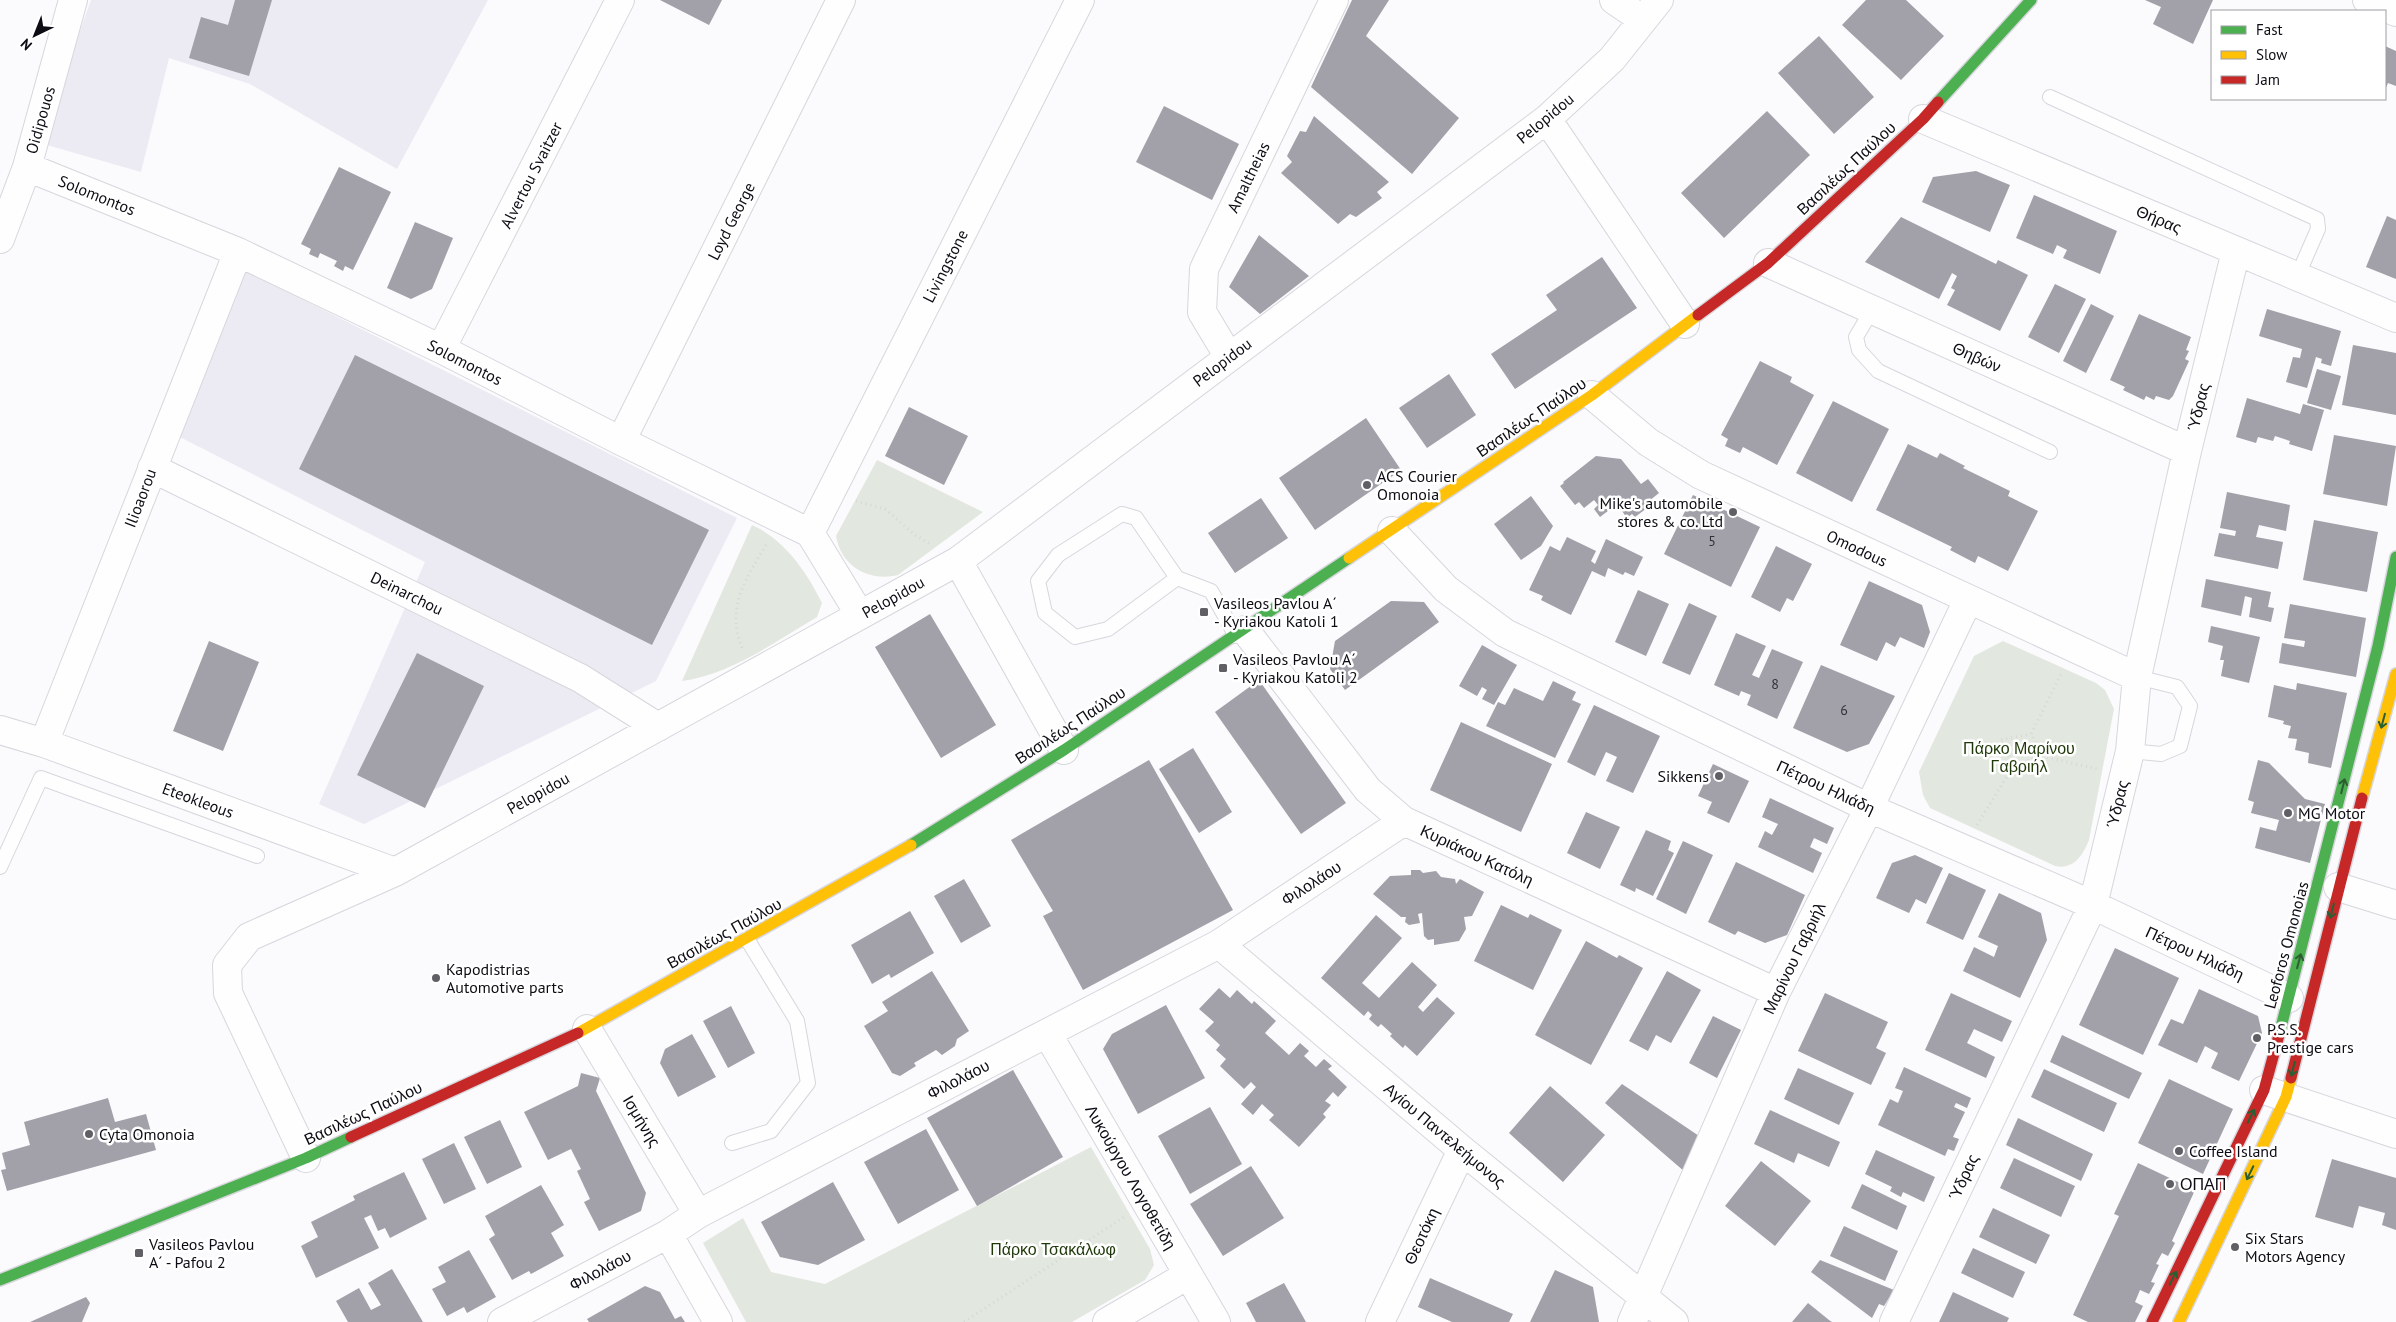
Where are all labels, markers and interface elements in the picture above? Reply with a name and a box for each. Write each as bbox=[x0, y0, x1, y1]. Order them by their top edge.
north arrow bbox=[10, 10, 60, 60]
legend bbox=[2211, 10, 2386, 100]
text: Fast bbox=[2256, 20, 2283, 39]
text: N bbox=[17, 35, 36, 54]
text: Slow bbox=[2256, 45, 2287, 64]
text: Jam bbox=[2255, 70, 2280, 89]
street label: Oidipouos bbox=[21, 84, 59, 156]
street label: Pelopidou bbox=[1512, 88, 1578, 148]
street label: Βασιλέως Παύλου bbox=[1792, 117, 1900, 219]
street label: Alvertou Svaitzer bbox=[496, 118, 567, 232]
street label: Amaltheias bbox=[1222, 138, 1274, 216]
street label: Solomontos bbox=[56, 171, 139, 220]
street label: Loyd George bbox=[703, 179, 759, 263]
street label: Θήρας bbox=[2133, 201, 2185, 238]
street label: Livingstone bbox=[918, 226, 972, 306]
street label: Pelopidou bbox=[1189, 333, 1255, 391]
street label: Solomontos bbox=[424, 335, 506, 389]
street label: Θηβών bbox=[1950, 337, 2004, 377]
street label: Βασιλέως Παύλου bbox=[1472, 373, 1590, 461]
street label: Ύδρας bbox=[2182, 381, 2214, 433]
street label: Ilioaorou bbox=[120, 466, 160, 530]
place label: ACS Courier Omonoia bbox=[1377, 466, 1457, 504]
marker: ACS Courier Omonoia bbox=[1361, 479, 1373, 491]
place label: Mike's automobile stores & co. Ltd bbox=[1599, 493, 1723, 531]
marker: Mike's automobile stores & co. Ltd bbox=[1727, 506, 1739, 518]
street label: Omodous bbox=[1823, 525, 1891, 571]
house number: 5 bbox=[1708, 532, 1716, 550]
street label: Deinarchou bbox=[367, 567, 447, 619]
street label: Pelopidou bbox=[858, 572, 928, 622]
place label: Vasileos Pavlou A´ - Kyriakou Katoli 1 bbox=[1213, 593, 1339, 631]
marker: Vasileos Pavlou A´ - Kyriakou Katoli 1 bbox=[1198, 606, 1210, 618]
place label: Vasileos Pavlou A´ - Kyriakou Katoli 2 bbox=[1232, 649, 1358, 687]
marker: Vasileos Pavlou A´ - Kyriakou Katoli 2 bbox=[1217, 662, 1229, 674]
house number: 8 bbox=[1771, 675, 1779, 693]
street label: Βασιλέως Παύλου bbox=[1011, 682, 1129, 768]
house number: 6 bbox=[1840, 701, 1848, 719]
one-way arrow bbox=[2378, 712, 2387, 728]
park label: Πάρκο Μαρίνου Γαβριήλ bbox=[1963, 738, 2075, 776]
street label: Πέτρου Ηλιάδη bbox=[1774, 755, 1878, 819]
place label: Sikkens bbox=[1657, 766, 1709, 786]
street label: Pelopidou bbox=[503, 768, 573, 818]
marker: Sikkens bbox=[1713, 770, 1725, 782]
street label: Eteokleous bbox=[160, 778, 237, 822]
street label: Ύδρας bbox=[2101, 778, 2133, 830]
one-way arrow bbox=[2339, 779, 2348, 795]
place label: MG Motor bbox=[2298, 803, 2366, 823]
marker: MG Motor bbox=[2282, 807, 2294, 819]
street label: Κυριάκου Κατόλη bbox=[1417, 820, 1537, 890]
street label: Φιλολάου bbox=[1277, 856, 1345, 910]
street label: Leoforos Omonoias bbox=[2259, 879, 2313, 1011]
street label: Βασιλέως Παύλου bbox=[663, 893, 785, 973]
street label: Μαρίνου Γαβριήλ bbox=[1758, 899, 1830, 1017]
one-way arrow bbox=[2327, 903, 2336, 919]
street label: Πέτρου Ηλιάδη bbox=[2143, 921, 2247, 985]
one-way arrow bbox=[2294, 953, 2304, 969]
place label: Kapodistrias Automotive parts bbox=[446, 959, 564, 997]
marker: Kapodistrias Automotive parts bbox=[430, 972, 442, 984]
place label: P.S.S. Prestige cars bbox=[2267, 1019, 2354, 1057]
marker: P.S.S. Prestige cars bbox=[2251, 1032, 2263, 1044]
street label: Φιλολάου bbox=[923, 1055, 993, 1103]
one-way arrow bbox=[2288, 1061, 2297, 1077]
street label: Βασιλέως Παύλου bbox=[301, 1077, 425, 1149]
street label: Αγίου Παντελεήμονος bbox=[1380, 1078, 1510, 1192]
street label: Ισμήνης bbox=[619, 1092, 665, 1151]
street label: Λυκούργου Λογοθετίδη bbox=[1081, 1101, 1181, 1253]
one-way arrow bbox=[2247, 1109, 2257, 1124]
place label: Cyta Omonoia bbox=[99, 1124, 195, 1144]
marker: Cyta Omonoia bbox=[83, 1128, 95, 1140]
place label: Coffee Island bbox=[2189, 1141, 2278, 1161]
marker: Coffee Island bbox=[2173, 1145, 2185, 1157]
street label: Ύδρας bbox=[1944, 1150, 1982, 1203]
one-way arrow bbox=[2245, 1165, 2254, 1180]
place label: ΟΠΑΠ bbox=[2180, 1174, 2226, 1194]
marker: ΟΠΑΠ bbox=[2164, 1178, 2176, 1190]
street label: Θεοτόκη bbox=[1399, 1204, 1443, 1268]
place label: Six Stars Motors Agency bbox=[2245, 1228, 2346, 1266]
place label: Vasileos Pavlou A´ - Pafou 2 bbox=[148, 1234, 254, 1272]
park label: Πάρκο Τσακάλωφ bbox=[990, 1239, 1116, 1259]
marker: Six Stars Motors Agency bbox=[2229, 1241, 2241, 1253]
street label: Φιλολάου bbox=[566, 1245, 634, 1295]
marker: Vasileos Pavlou A´ - Pafou 2 bbox=[133, 1247, 145, 1259]
one-way arrow bbox=[2169, 1271, 2179, 1286]

